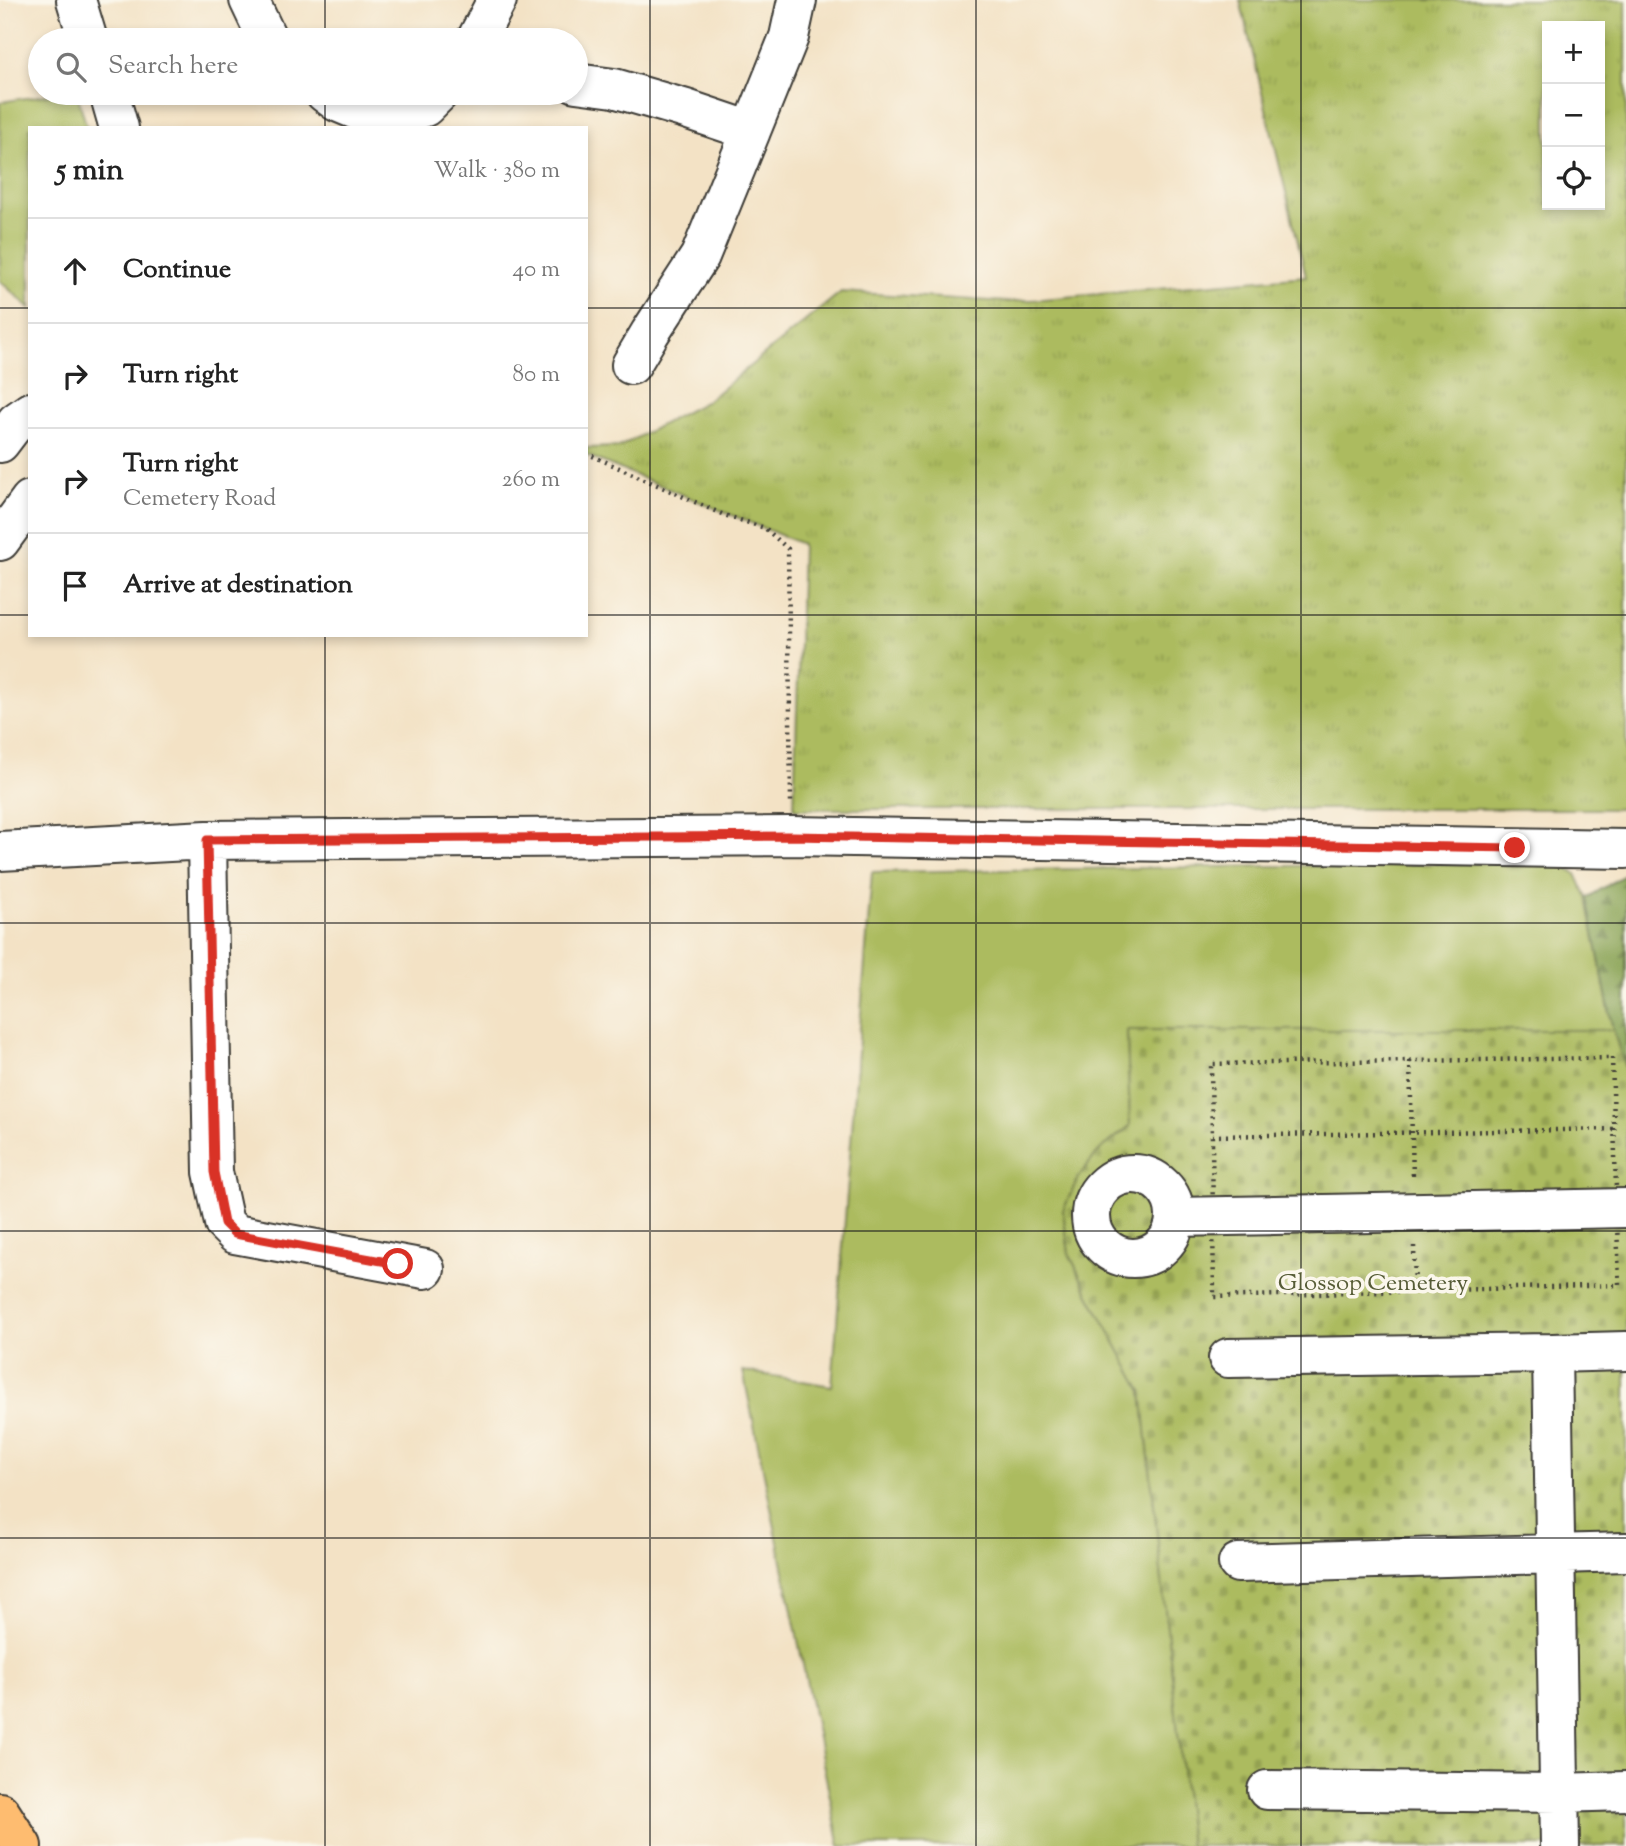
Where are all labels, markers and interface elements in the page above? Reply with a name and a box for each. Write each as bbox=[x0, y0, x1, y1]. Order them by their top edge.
map controls bbox=[1542, 21, 1605, 210]
button: + bbox=[1542, 21, 1605, 84]
search box bbox=[28, 28, 588, 105]
icon: search bbox=[52, 48, 90, 86]
text: Search here bbox=[108, 48, 238, 85]
button: − bbox=[1542, 84, 1605, 147]
button: locate bbox=[1542, 147, 1605, 210]
text: 5 min bbox=[56, 150, 124, 193]
text: Walk · 380 m bbox=[434, 155, 560, 188]
icon: ahead bbox=[56, 252, 94, 290]
text: Continue bbox=[123, 252, 231, 289]
text: 40 m bbox=[513, 254, 560, 287]
icon: right bbox=[56, 357, 94, 395]
text: Turn right bbox=[123, 357, 238, 394]
text: 80 m bbox=[512, 359, 560, 392]
text: Turn right bbox=[123, 446, 238, 483]
icon: right bbox=[56, 462, 94, 500]
text: 260 m bbox=[502, 464, 560, 497]
text: Cemetery Road bbox=[123, 483, 276, 516]
icon: arrive bbox=[56, 567, 94, 605]
text: Arrive at destination bbox=[123, 567, 353, 604]
route end bbox=[1499, 832, 1530, 863]
route start bbox=[382, 1248, 413, 1279]
park label: Glossop Cemetery bbox=[1278, 1267, 1468, 1301]

